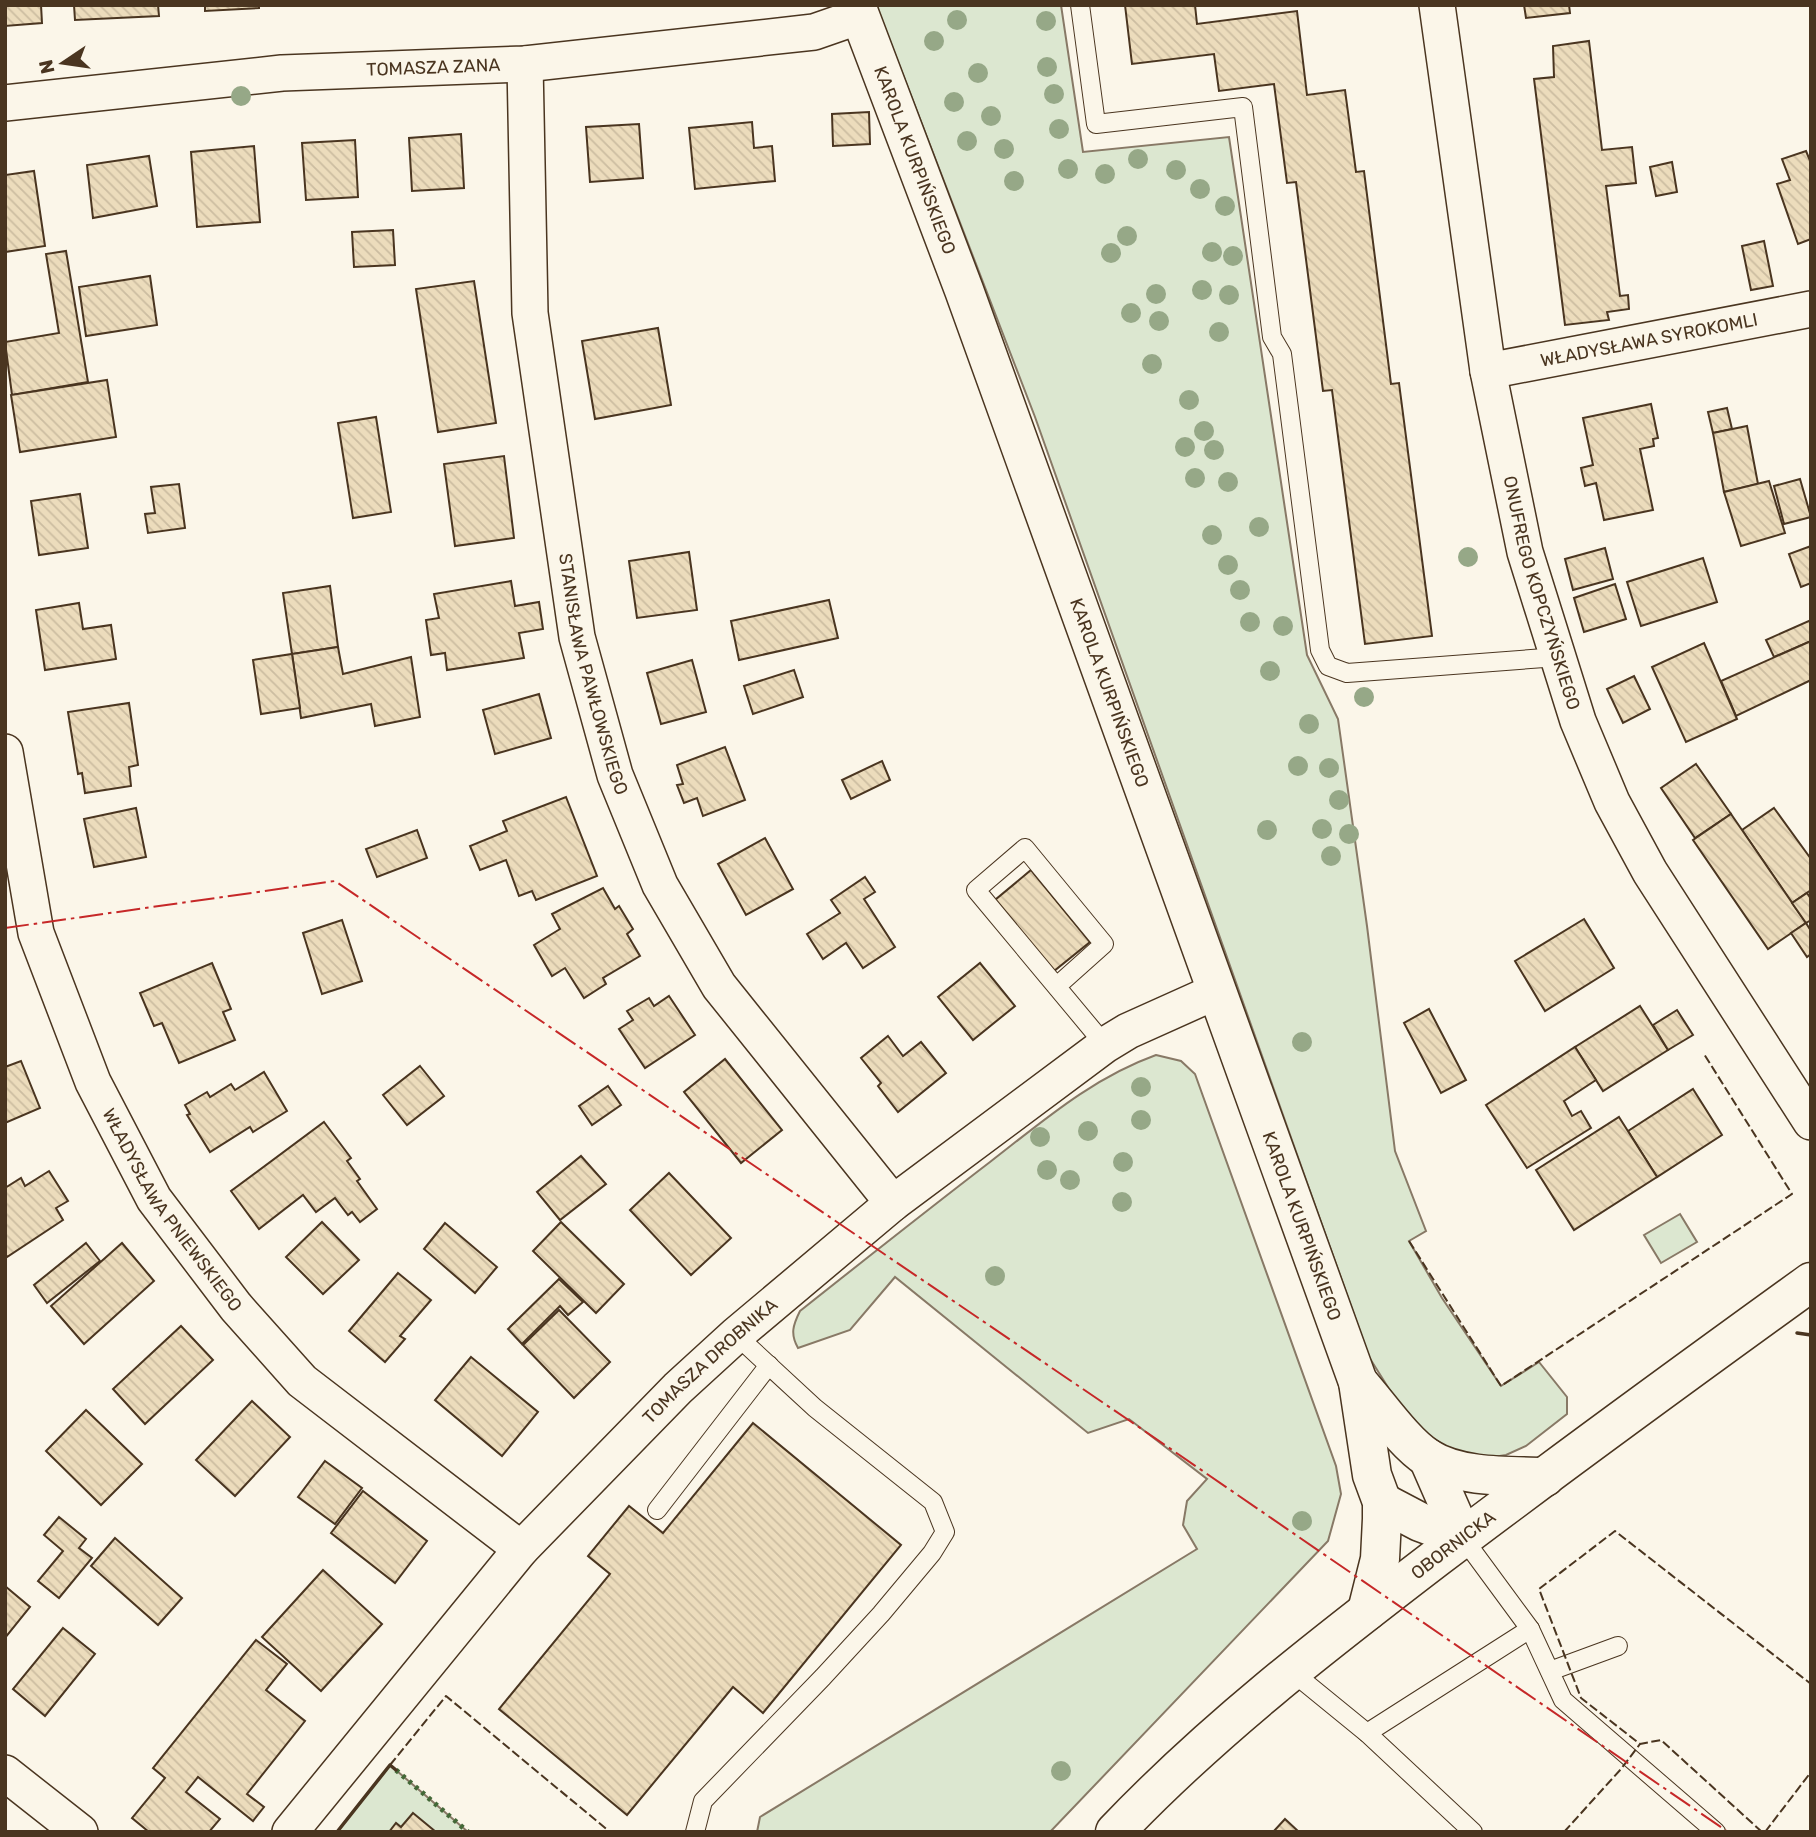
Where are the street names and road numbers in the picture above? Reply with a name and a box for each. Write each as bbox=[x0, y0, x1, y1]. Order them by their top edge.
street label: TOMASZA ZANA bbox=[366, 54, 501, 81]
street label: KAROLA KURPIŃSKIEGO bbox=[869, 63, 960, 257]
street label: WŁADYSŁAWA SYROKOMLI bbox=[1538, 308, 1760, 372]
street label: ONUFREGO KOPCZYŃSKIEGO bbox=[1499, 474, 1585, 713]
street label: STANISŁAWA PAWŁOWSKIEGO bbox=[554, 552, 633, 798]
street label: KAROLA KURPIŃSKIEGO bbox=[1065, 595, 1154, 790]
street label: WŁADYSŁAWA PNIEWSKIEGO bbox=[98, 1105, 247, 1316]
street label: KAROLA KURPIŃSKIEGO bbox=[1258, 1129, 1346, 1324]
street label: TOMASZA DROBNIKA bbox=[638, 1294, 782, 1428]
street label: OBORNICKA bbox=[1407, 1506, 1500, 1584]

